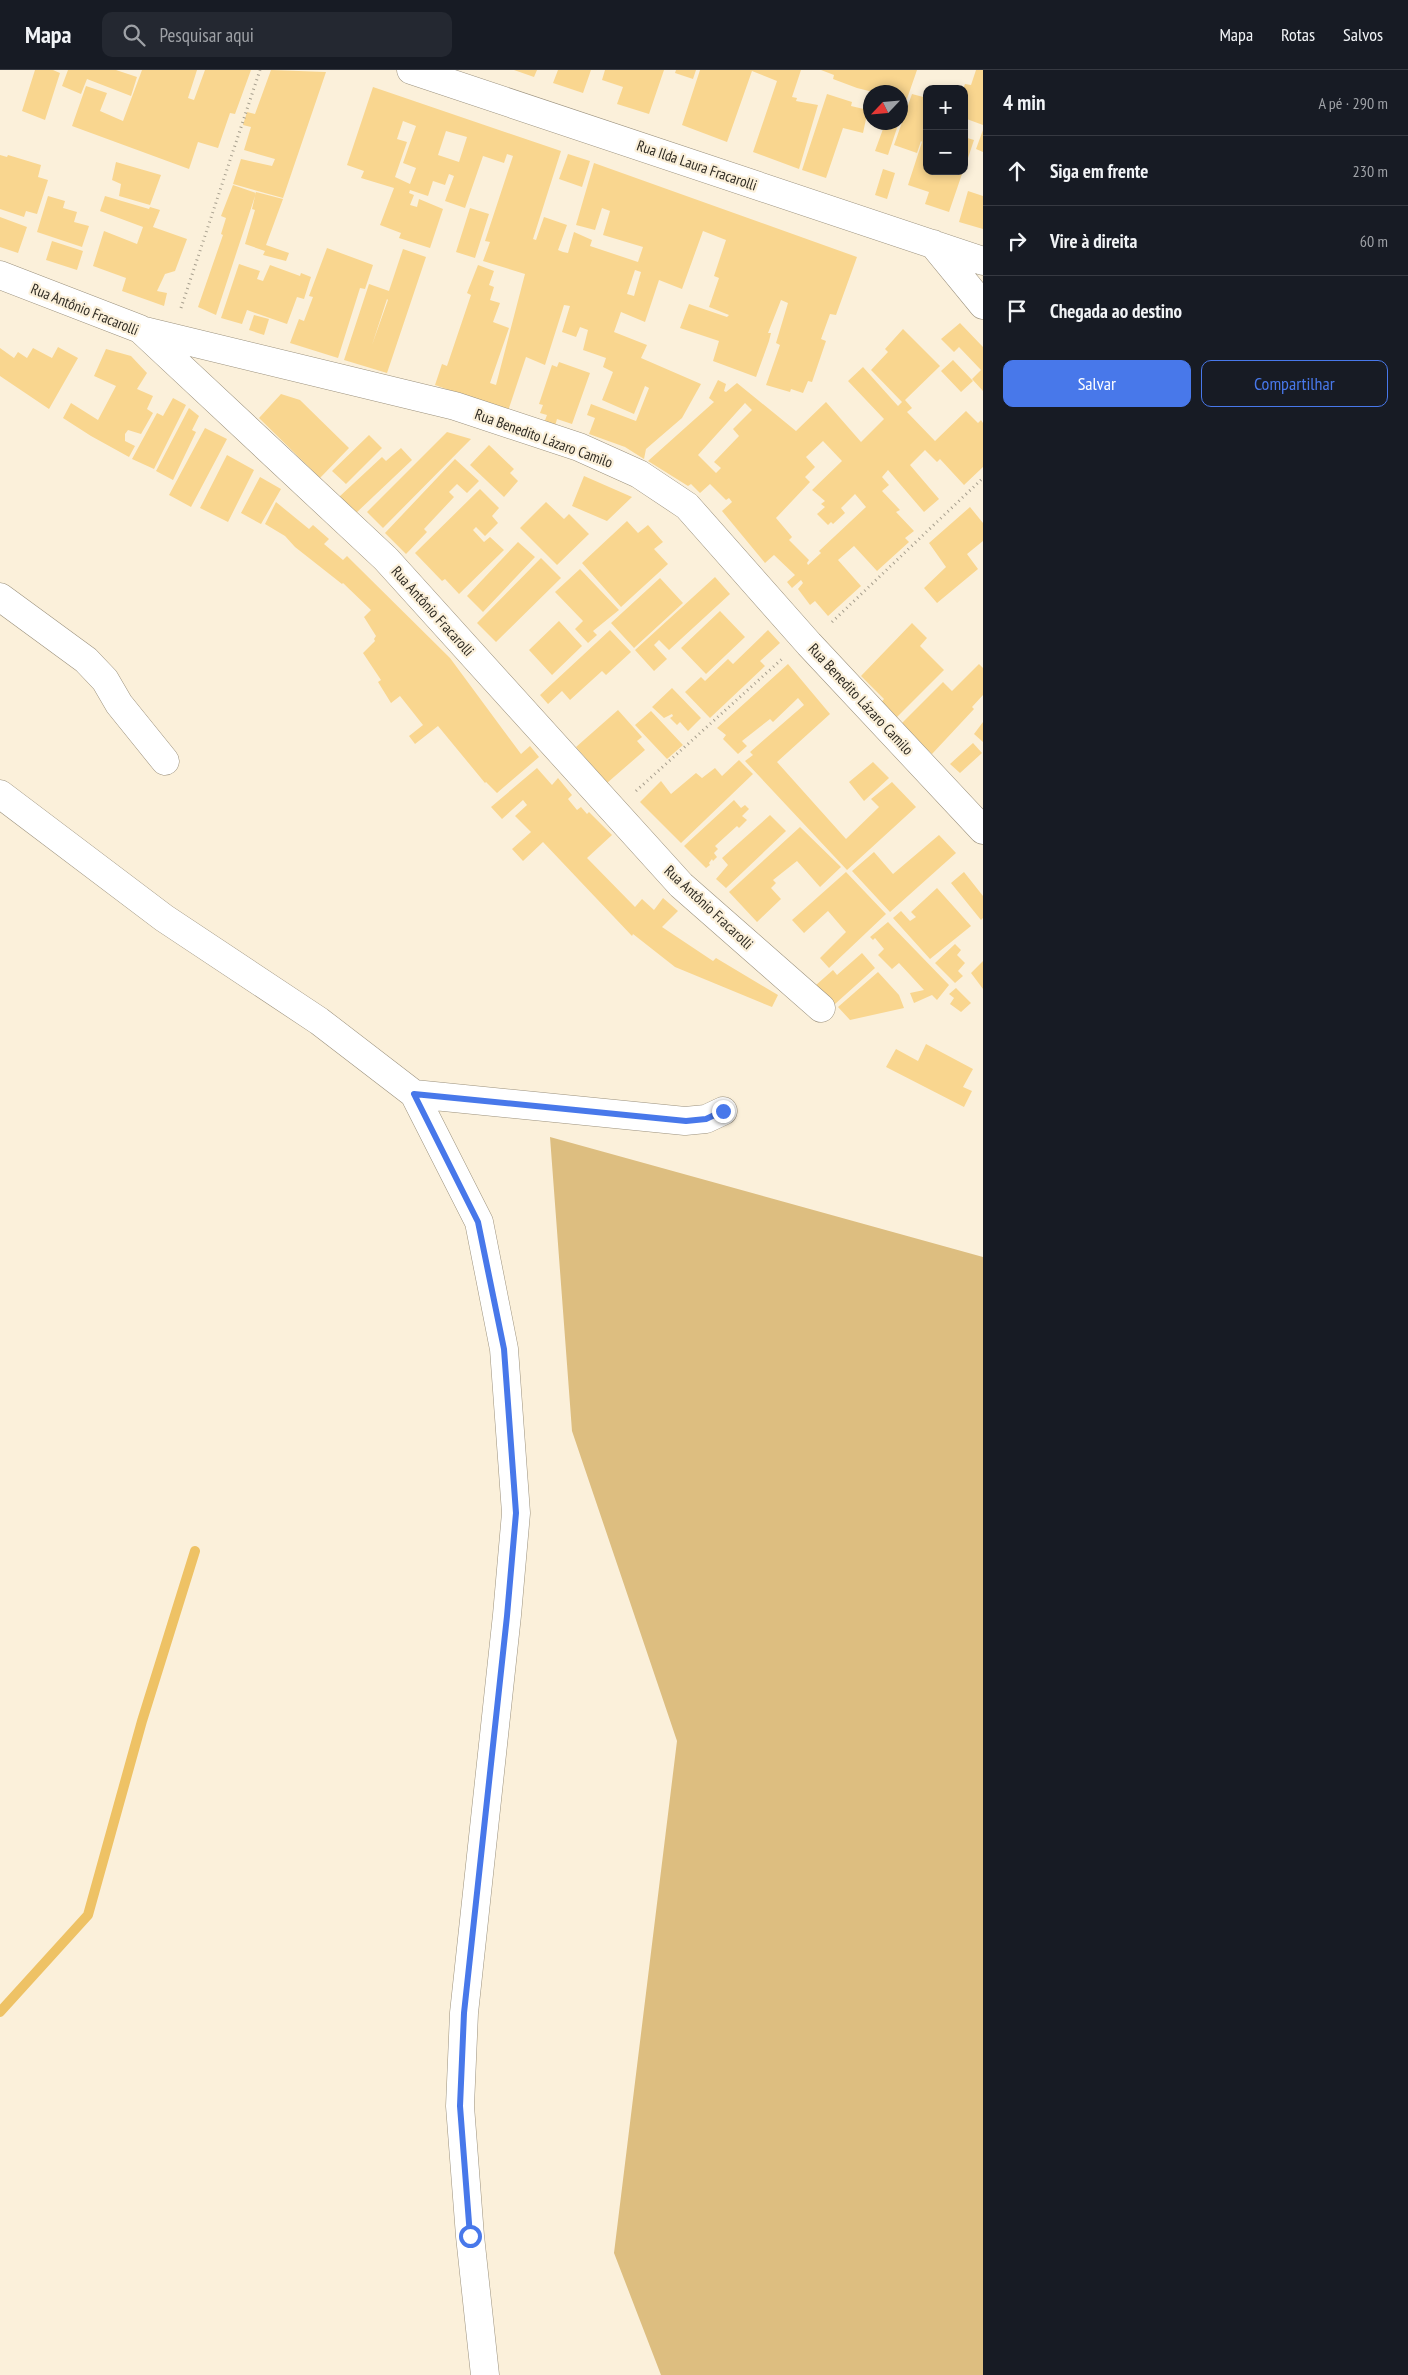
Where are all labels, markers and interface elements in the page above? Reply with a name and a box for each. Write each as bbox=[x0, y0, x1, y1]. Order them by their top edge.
search box bbox=[102, 12, 452, 57]
text: Mapa bbox=[25, 19, 72, 50]
icon: search bbox=[120, 21, 148, 49]
text: Pesquisar aqui bbox=[160, 23, 254, 47]
text: Mapa bbox=[1219, 23, 1253, 46]
text: Rotas bbox=[1281, 23, 1315, 46]
text: Salvos bbox=[1343, 23, 1383, 46]
north arrow bbox=[863, 85, 908, 130]
map controls bbox=[923, 85, 968, 175]
button: + bbox=[923, 85, 968, 130]
text: 4 min bbox=[1003, 89, 1045, 116]
text: A pé · 290 m bbox=[1318, 93, 1388, 113]
button: − bbox=[923, 130, 968, 175]
street label: Rua Ilda Laura Fracarolli bbox=[634, 136, 760, 194]
icon: ahead bbox=[1003, 157, 1031, 185]
text: Siga em frente bbox=[1050, 159, 1148, 183]
text: 230 m bbox=[1353, 161, 1388, 181]
icon: right bbox=[1003, 227, 1031, 255]
text: Vire à direita bbox=[1050, 229, 1137, 253]
text: 60 m bbox=[1360, 231, 1388, 251]
street label: Rua Antônio Fracarolli bbox=[28, 279, 142, 339]
icon: arrive bbox=[1003, 297, 1031, 325]
text: Chegada ao destino bbox=[1050, 299, 1182, 323]
button: Salvar bbox=[1003, 360, 1191, 407]
button: Compartilhar bbox=[1201, 360, 1388, 407]
street label: Rua Benedito Lázaro Camilo bbox=[472, 404, 616, 472]
street label: Rua Antônio Fracarolli bbox=[388, 562, 478, 660]
street label: Rua Benedito Lázaro Camilo bbox=[804, 639, 918, 759]
street label: Rua Antônio Fracarolli bbox=[661, 861, 757, 953]
route end bbox=[712, 1100, 735, 1123]
route start bbox=[459, 2225, 482, 2248]

